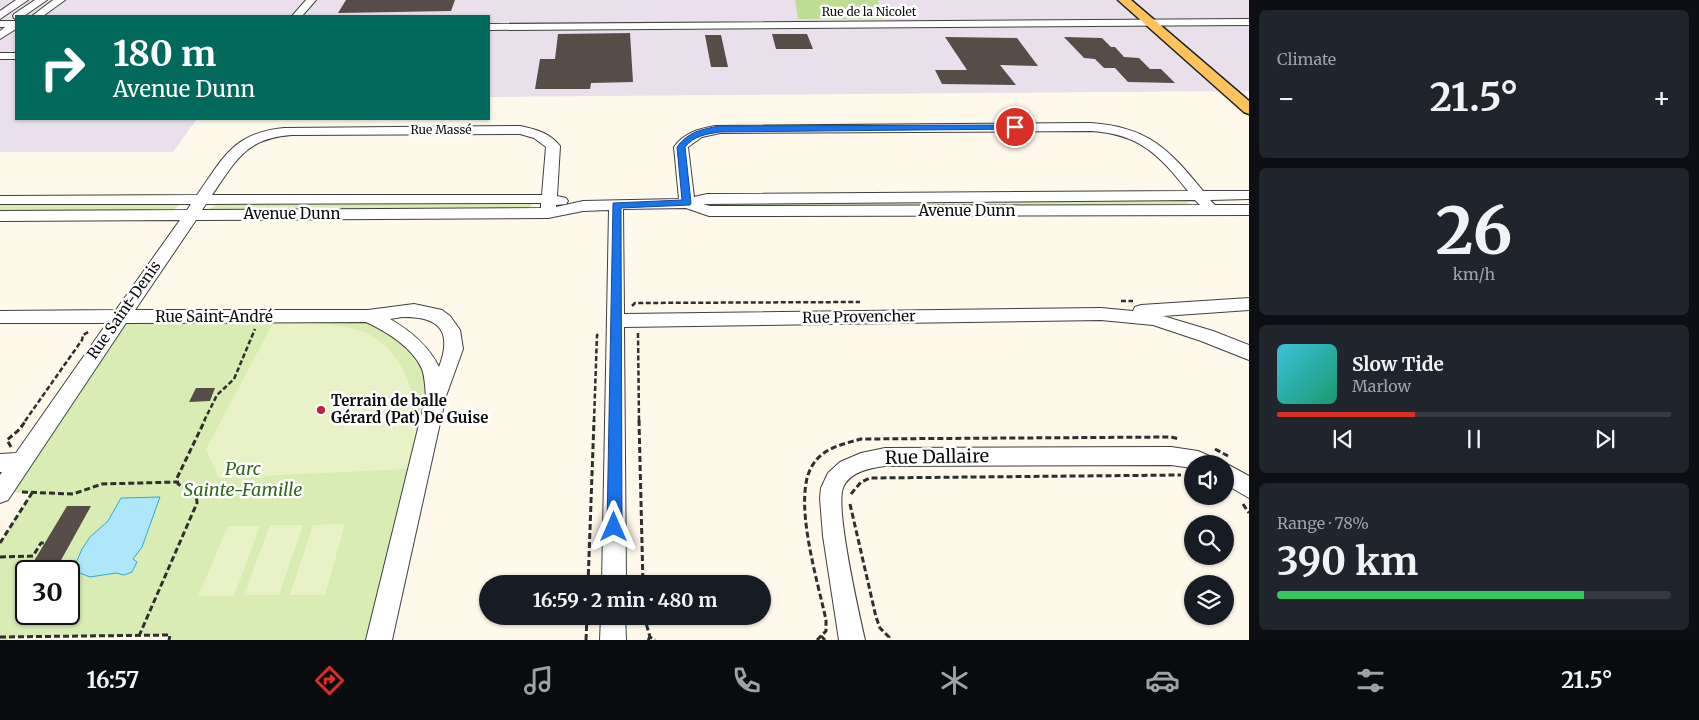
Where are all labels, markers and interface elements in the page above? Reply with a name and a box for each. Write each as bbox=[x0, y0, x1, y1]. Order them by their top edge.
street label: Rue de la Nicolet bbox=[822, 4, 917, 19]
text: 180 m bbox=[113, 32, 216, 76]
icon: right bbox=[30, 35, 95, 100]
text: Climate bbox=[1277, 49, 1336, 69]
text: 21.5° bbox=[1430, 74, 1518, 121]
text: Avenue Dunn bbox=[113, 75, 255, 103]
text: − bbox=[1277, 80, 1296, 116]
text: + bbox=[1652, 80, 1671, 116]
pin bbox=[994, 106, 1036, 148]
icon: arrive bbox=[1001, 113, 1029, 141]
street label: Rue Massé bbox=[410, 122, 472, 137]
text: 26 bbox=[1435, 190, 1513, 272]
street label: Avenue Dunn bbox=[918, 201, 1015, 220]
street label: Avenue Dunn bbox=[243, 204, 340, 223]
street label: Rue Saint-Denis bbox=[83, 257, 165, 363]
text: km/h bbox=[1453, 264, 1495, 284]
street label: Rue Provencher bbox=[802, 306, 916, 327]
street label: Rue Saint-André bbox=[155, 307, 273, 326]
text: Slow Tide bbox=[1352, 352, 1444, 376]
text: Marlow bbox=[1352, 376, 1411, 396]
place label: Terrain de balle Gérard (Pat) De Guise bbox=[331, 391, 488, 427]
marker: Terrain de balle Gérard (Pat) De Guise bbox=[315, 404, 327, 416]
icon: previous bbox=[1329, 425, 1357, 453]
icon: pause bbox=[1460, 425, 1488, 453]
icon: next bbox=[1591, 425, 1619, 453]
street label: Rue Dallaire bbox=[885, 444, 989, 469]
map controls bbox=[1184, 455, 1234, 625]
button: sound bbox=[1184, 455, 1234, 505]
park label: Parc Sainte-Famille bbox=[184, 457, 303, 501]
position arrow bbox=[587, 500, 639, 552]
text: Range · 78% bbox=[1277, 513, 1369, 533]
button: search bbox=[1184, 515, 1234, 565]
text: 390 km bbox=[1277, 538, 1418, 585]
speed limit sign: 30 bbox=[15, 560, 80, 625]
button: layers bbox=[1184, 575, 1234, 625]
text: 16:59 · 2 min · 480 m bbox=[533, 588, 717, 612]
icon: directions bbox=[312, 663, 347, 698]
icon: music bbox=[521, 663, 556, 698]
icon: phone bbox=[729, 663, 764, 698]
icon: climate bbox=[937, 663, 972, 698]
icon: car bbox=[1145, 663, 1180, 698]
icon: filters bbox=[1353, 663, 1388, 698]
text: 16:57 bbox=[87, 666, 139, 694]
text: 21.5° bbox=[1561, 666, 1612, 694]

